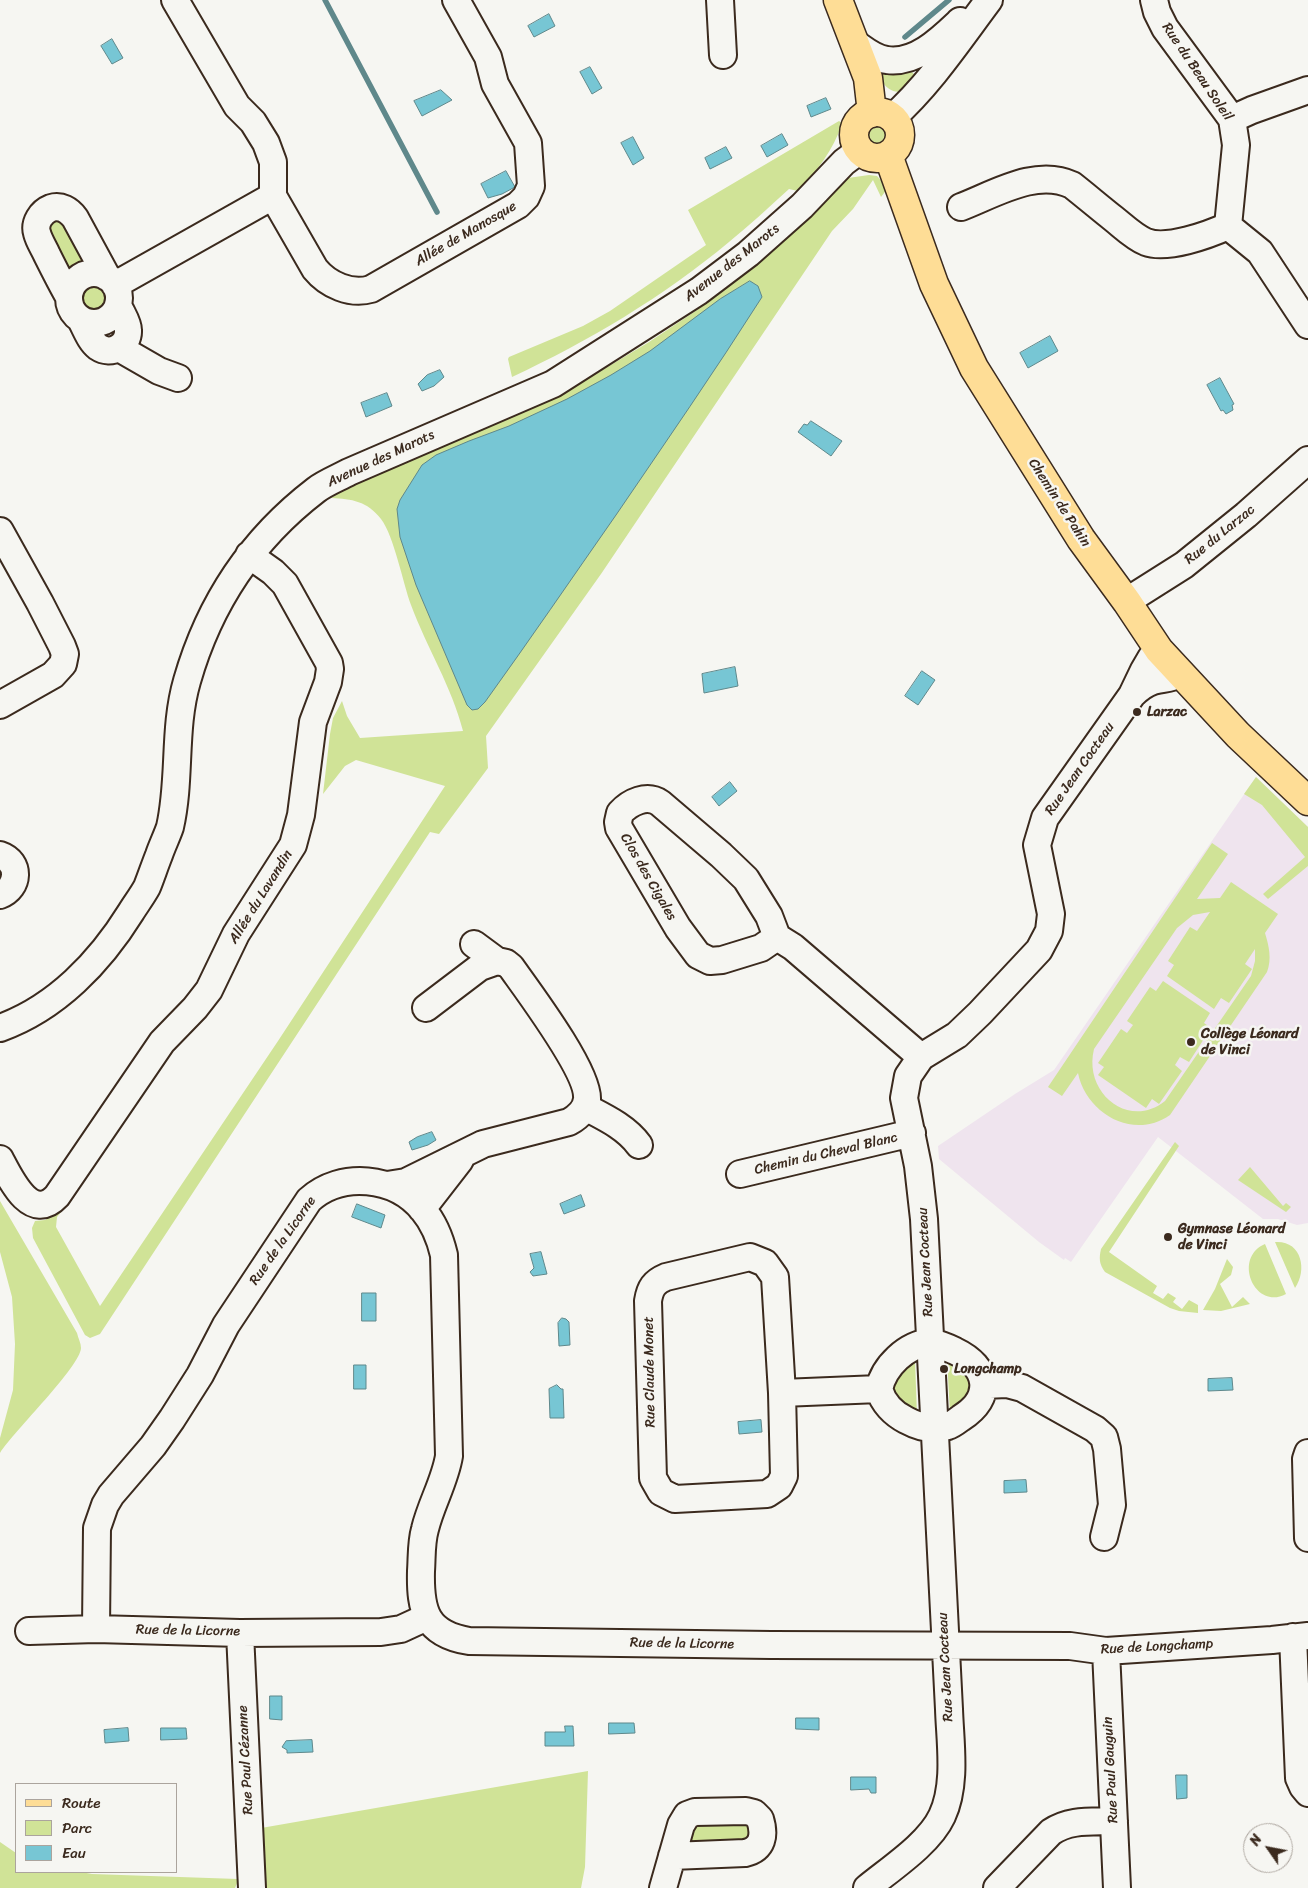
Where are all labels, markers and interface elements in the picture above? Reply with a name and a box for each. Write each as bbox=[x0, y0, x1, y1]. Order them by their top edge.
street label: Rue du Beau Soleil bbox=[1158, 20, 1236, 124]
street label: Allée de Manosque bbox=[412, 198, 520, 270]
street label: Avenue des Marots bbox=[681, 221, 783, 305]
street label: Avenue des Marots bbox=[325, 427, 437, 491]
street label: Chemin de Pahin bbox=[1024, 456, 1094, 550]
street label: Rue du Larzac bbox=[1182, 502, 1258, 568]
place label: Larzac bbox=[1147, 704, 1187, 720]
marker: Larzac bbox=[1131, 706, 1143, 718]
street label: Rue Jean Cocteau bbox=[1042, 719, 1118, 819]
street label: Clos des Cigales bbox=[616, 830, 680, 924]
street label: Allée du Lavandin bbox=[226, 847, 296, 947]
place label: Collège Léonard de Vinci bbox=[1201, 1026, 1298, 1058]
marker: Collège Léonard de Vinci bbox=[1185, 1036, 1197, 1048]
street label: Chemin du Cheval Blanc bbox=[753, 1129, 899, 1179]
street label: Rue de la Licorne bbox=[246, 1193, 320, 1289]
street label: Rue Jean Cocteau bbox=[915, 1207, 937, 1317]
place label: Gymnase Léonard de Vinci bbox=[1178, 1221, 1285, 1254]
marker: Gymnase Léonard de Vinci bbox=[1162, 1231, 1174, 1243]
street label: Rue Claude Monet bbox=[641, 1316, 659, 1428]
place label: Longchamp bbox=[954, 1361, 1022, 1377]
marker: Longchamp bbox=[938, 1363, 950, 1375]
street label: Rue Jean Cocteau bbox=[935, 1612, 957, 1722]
street label: Rue de la Licorne bbox=[136, 1622, 240, 1640]
street label: Rue de la Licorne bbox=[630, 1635, 734, 1653]
street label: Rue de Longchamp bbox=[1100, 1636, 1214, 1658]
street label: Rue Paul Cézanne bbox=[235, 1705, 257, 1815]
street label: Rue Paul Gauguin bbox=[1100, 1716, 1122, 1824]
legend bbox=[15, 1783, 178, 1873]
text: Route bbox=[62, 1790, 101, 1816]
text: Parc bbox=[62, 1815, 92, 1841]
north arrow bbox=[1243, 1823, 1293, 1873]
text: N bbox=[1243, 1829, 1269, 1851]
text: Eau bbox=[62, 1840, 86, 1866]

